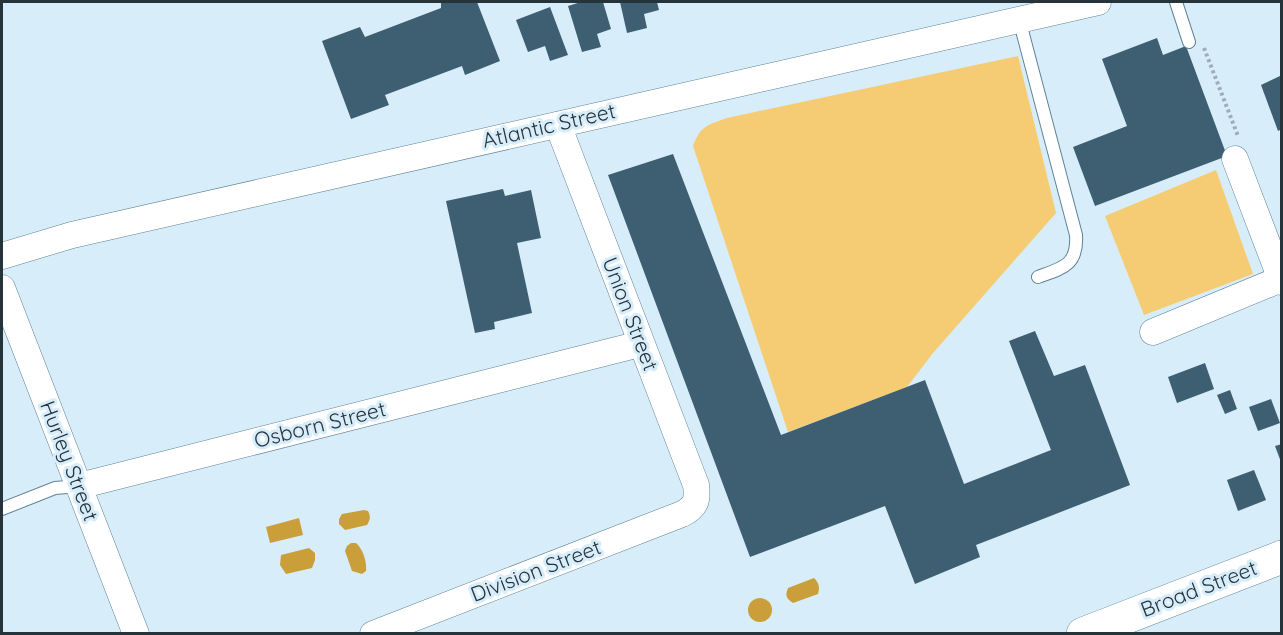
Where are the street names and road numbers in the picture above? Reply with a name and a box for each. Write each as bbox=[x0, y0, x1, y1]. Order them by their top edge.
street label: Atlantic Street bbox=[480, 97, 618, 153]
street label: Union Street bbox=[597, 253, 664, 374]
street label: Osborn Street bbox=[251, 395, 388, 453]
street label: Hurley Street bbox=[35, 397, 105, 524]
street label: Division Street bbox=[467, 533, 604, 607]
street label: Broad Street bbox=[1137, 554, 1261, 622]

